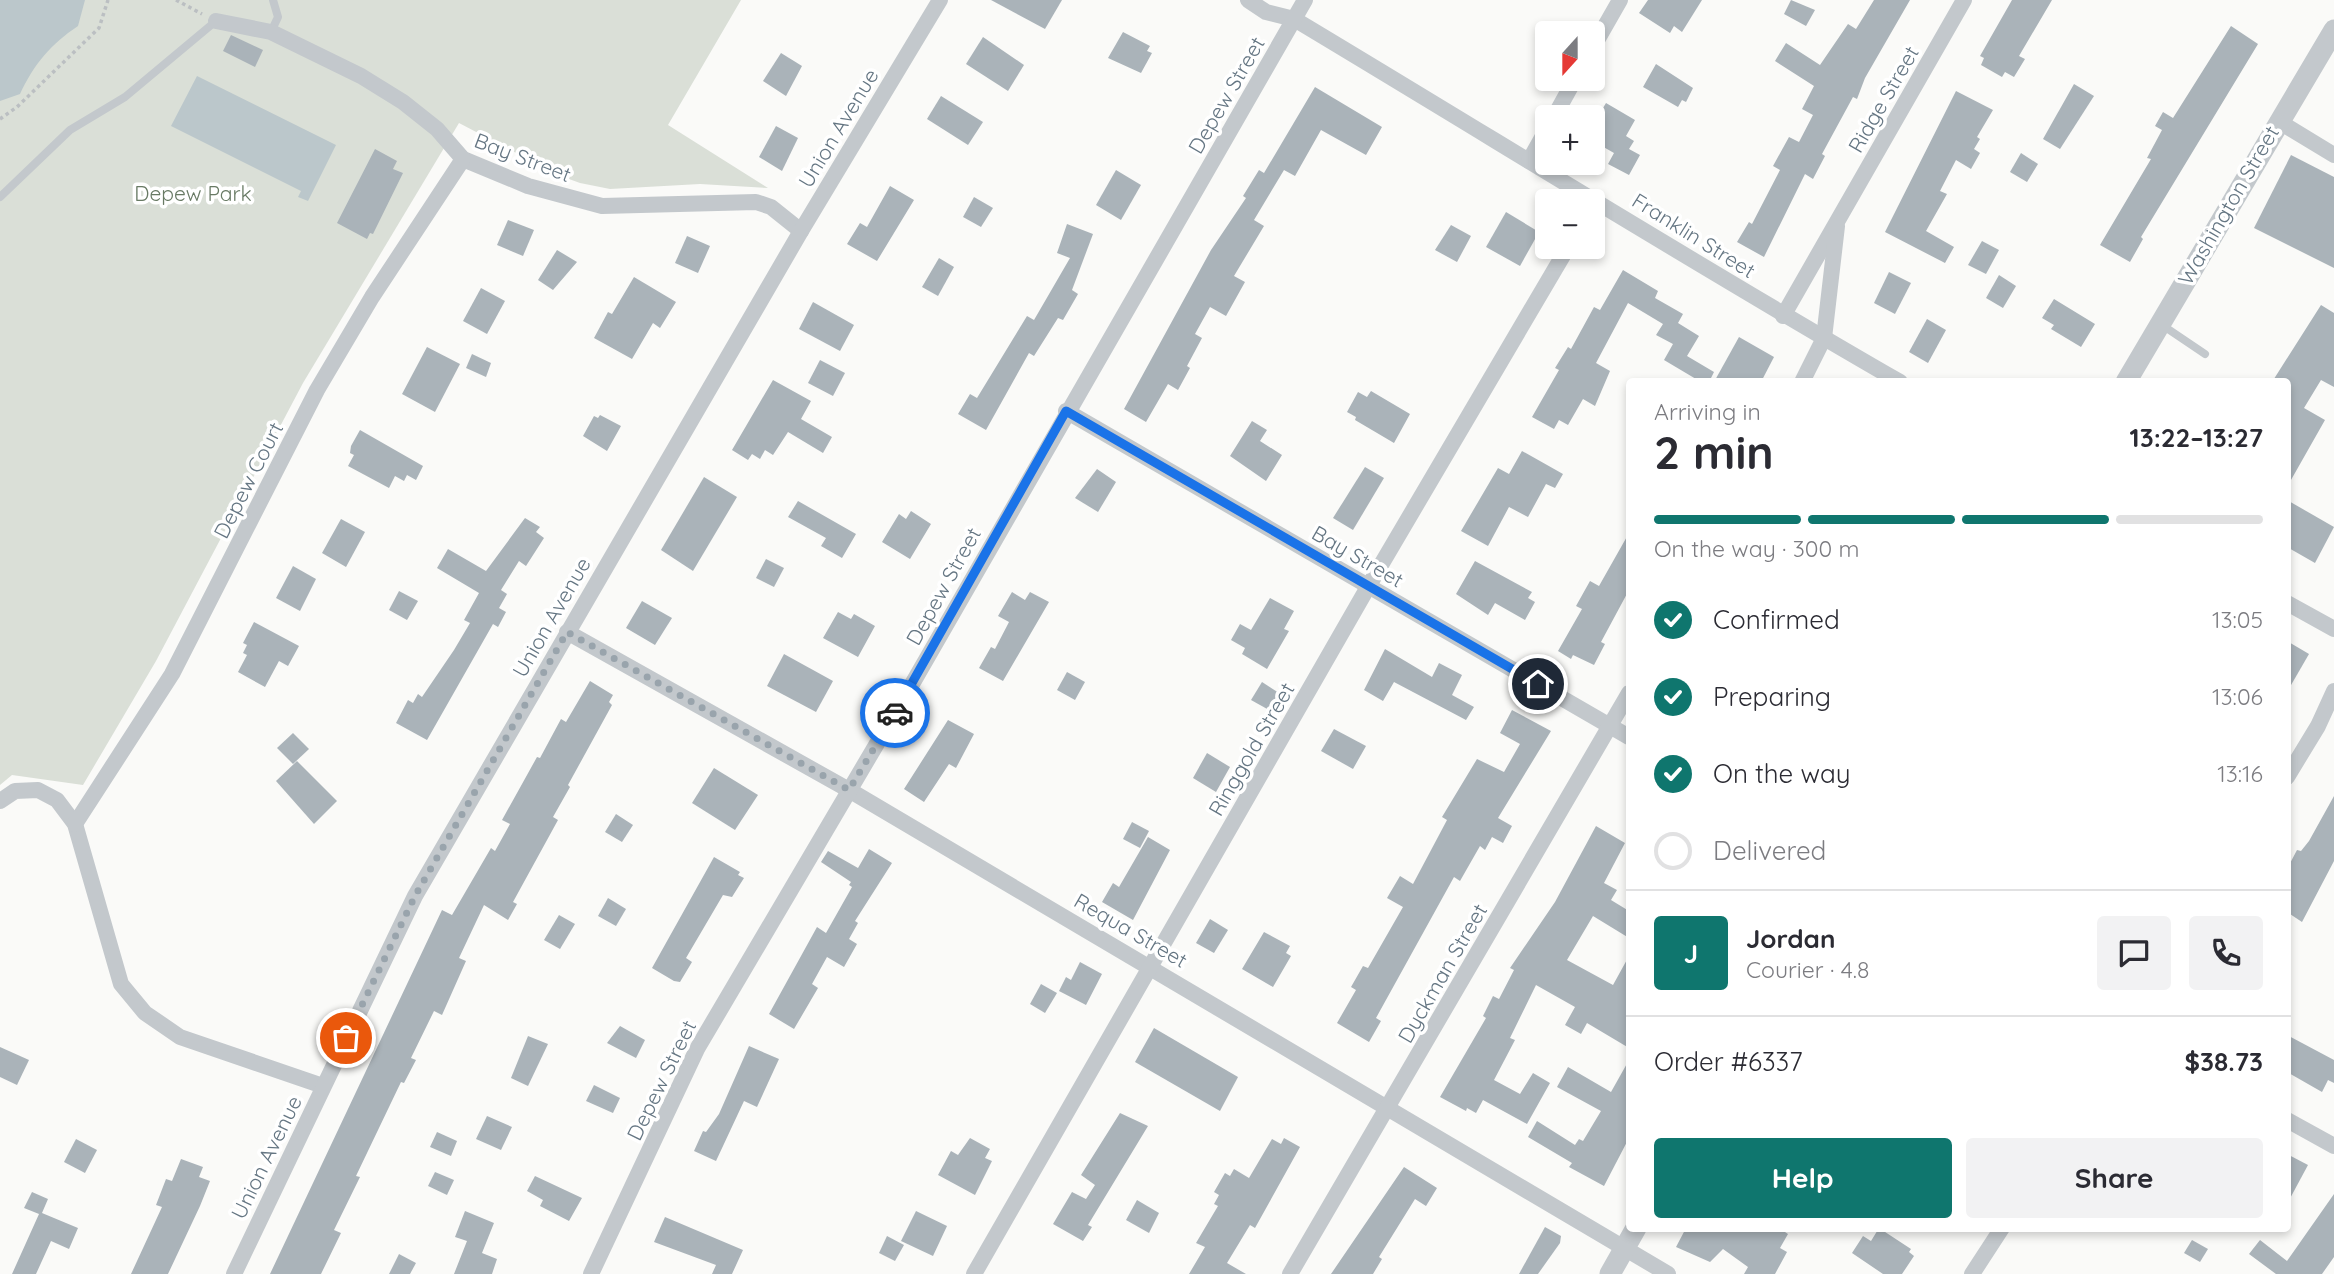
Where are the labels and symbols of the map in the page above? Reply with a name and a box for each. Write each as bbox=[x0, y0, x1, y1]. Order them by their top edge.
north arrow bbox=[1535, 21, 1605, 91]
street label: Depew Street bbox=[1182, 32, 1270, 158]
street label: Ridge Street bbox=[1842, 41, 1924, 157]
street label: Union Avenue bbox=[792, 64, 884, 192]
street label: Washington Street bbox=[2172, 121, 2284, 289]
street label: Bay Street bbox=[471, 127, 575, 187]
park label: Depew Park bbox=[134, 180, 252, 206]
street label: Franklin Street bbox=[1628, 187, 1760, 283]
street label: Depew Court bbox=[208, 418, 288, 542]
street label: Bay Street bbox=[1308, 519, 1408, 593]
street label: Depew Street bbox=[900, 523, 986, 649]
street label: Union Avenue bbox=[506, 552, 596, 682]
pin bbox=[1508, 654, 1568, 714]
courier bbox=[860, 678, 930, 748]
street label: Ringgold Street bbox=[1202, 678, 1300, 820]
street label: Requa Street bbox=[1070, 887, 1192, 973]
street label: Dyckman Street bbox=[1392, 899, 1492, 1047]
pin bbox=[316, 1008, 376, 1068]
street label: Depew Street bbox=[621, 1016, 701, 1144]
street label: Union Avenue bbox=[225, 1091, 307, 1223]

